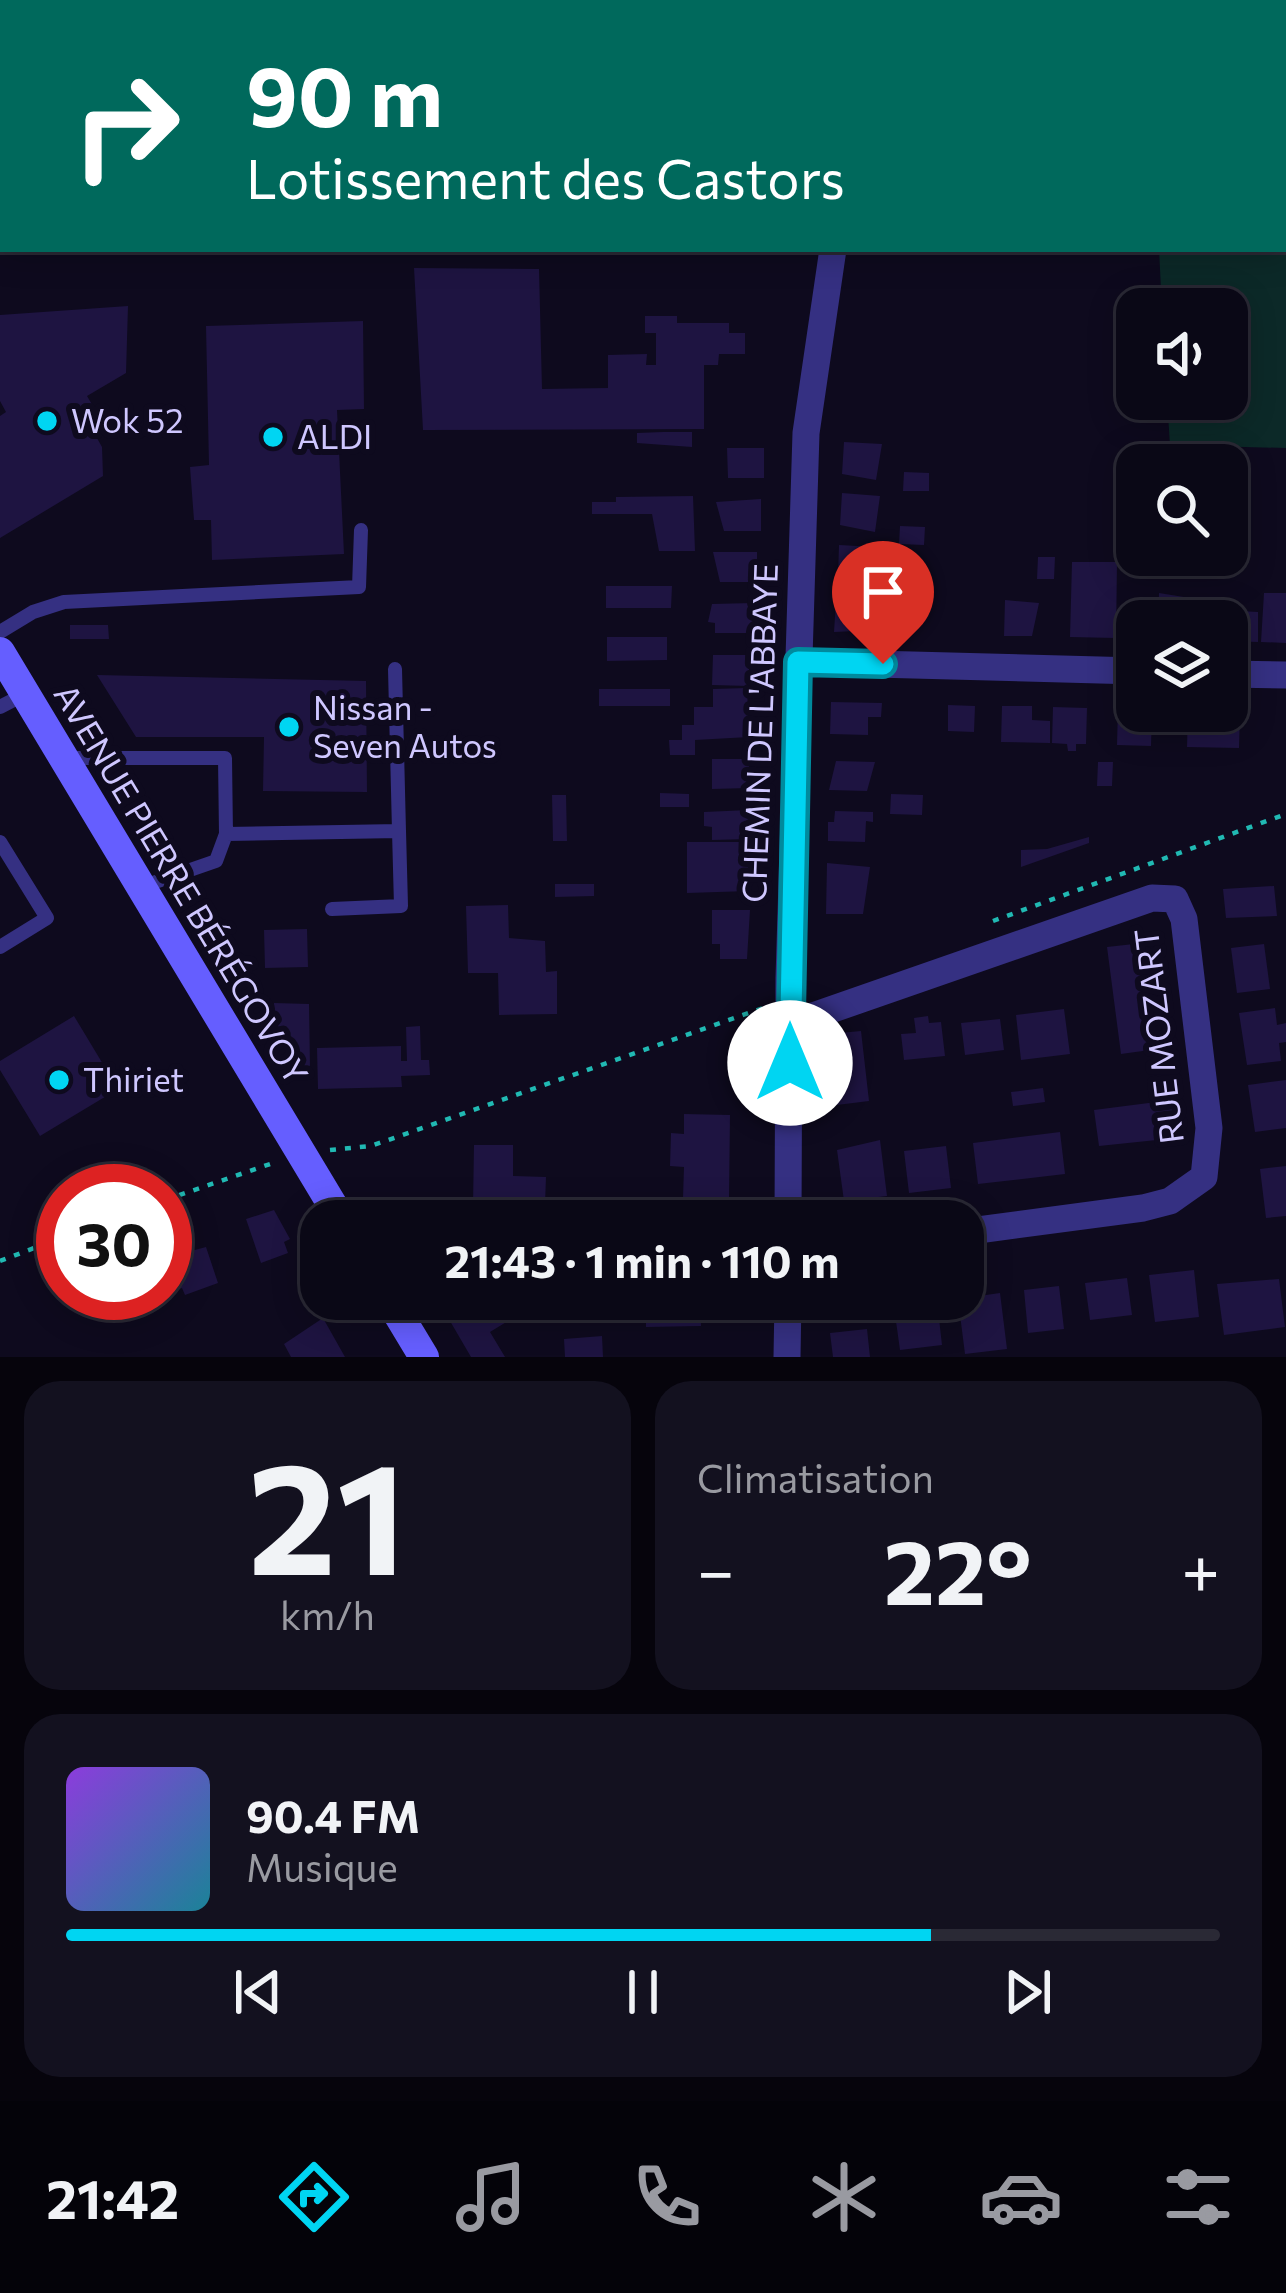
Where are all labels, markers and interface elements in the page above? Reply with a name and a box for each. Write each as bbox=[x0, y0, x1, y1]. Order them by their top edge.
text: 90 m bbox=[246, 42, 443, 144]
icon: right bbox=[48, 48, 204, 204]
text: Lotissement des Castors bbox=[246, 144, 845, 210]
map controls bbox=[1116, 288, 1248, 732]
button: sound bbox=[1116, 288, 1248, 420]
place label: Wok 52 bbox=[71, 399, 184, 440]
marker: Wok 52 bbox=[34, 408, 60, 434]
place label: ALDI bbox=[297, 415, 372, 456]
marker: ALDI bbox=[260, 424, 286, 450]
button: search bbox=[1116, 444, 1248, 576]
pin bbox=[832, 541, 934, 664]
icon: arrive bbox=[850, 559, 916, 625]
street label: CHEMIN DE L'ABBAYE bbox=[732, 563, 785, 903]
button: layers bbox=[1116, 600, 1248, 732]
street label: AVENUE PIERRE BÉRÉGOVOY bbox=[46, 676, 318, 1091]
place label: Nissan - Seven Autos bbox=[313, 686, 497, 765]
marker: Nissan - Seven Autos bbox=[276, 714, 302, 740]
street label: RUE MOZART bbox=[1124, 926, 1191, 1146]
position arrow bbox=[727, 1000, 853, 1126]
place label: Thiriet bbox=[83, 1058, 184, 1099]
marker: Thiriet bbox=[46, 1067, 72, 1093]
speed limit sign: 30 bbox=[36, 1164, 192, 1320]
text: 21:43 · 1 min · 110 m bbox=[444, 1232, 840, 1287]
text: 21 bbox=[248, 1416, 407, 1607]
text: Climatisation bbox=[697, 1453, 934, 1501]
text: 22° bbox=[884, 1513, 1032, 1624]
text: − bbox=[697, 1528, 735, 1609]
text: + bbox=[1181, 1528, 1220, 1609]
text: km/h bbox=[280, 1590, 375, 1638]
text: 90.4 FM bbox=[246, 1787, 420, 1842]
text: Musique bbox=[246, 1842, 398, 1890]
icon: previous bbox=[225, 1959, 291, 2025]
icon: pause bbox=[610, 1959, 676, 2025]
icon: next bbox=[995, 1959, 1061, 2025]
icon: directions bbox=[272, 2155, 356, 2239]
icon: music bbox=[449, 2155, 533, 2239]
icon: phone bbox=[625, 2155, 709, 2239]
icon: climate bbox=[802, 2155, 886, 2239]
icon: car bbox=[979, 2155, 1063, 2239]
icon: filters bbox=[1156, 2155, 1240, 2239]
text: 21:42 bbox=[46, 2164, 179, 2230]

